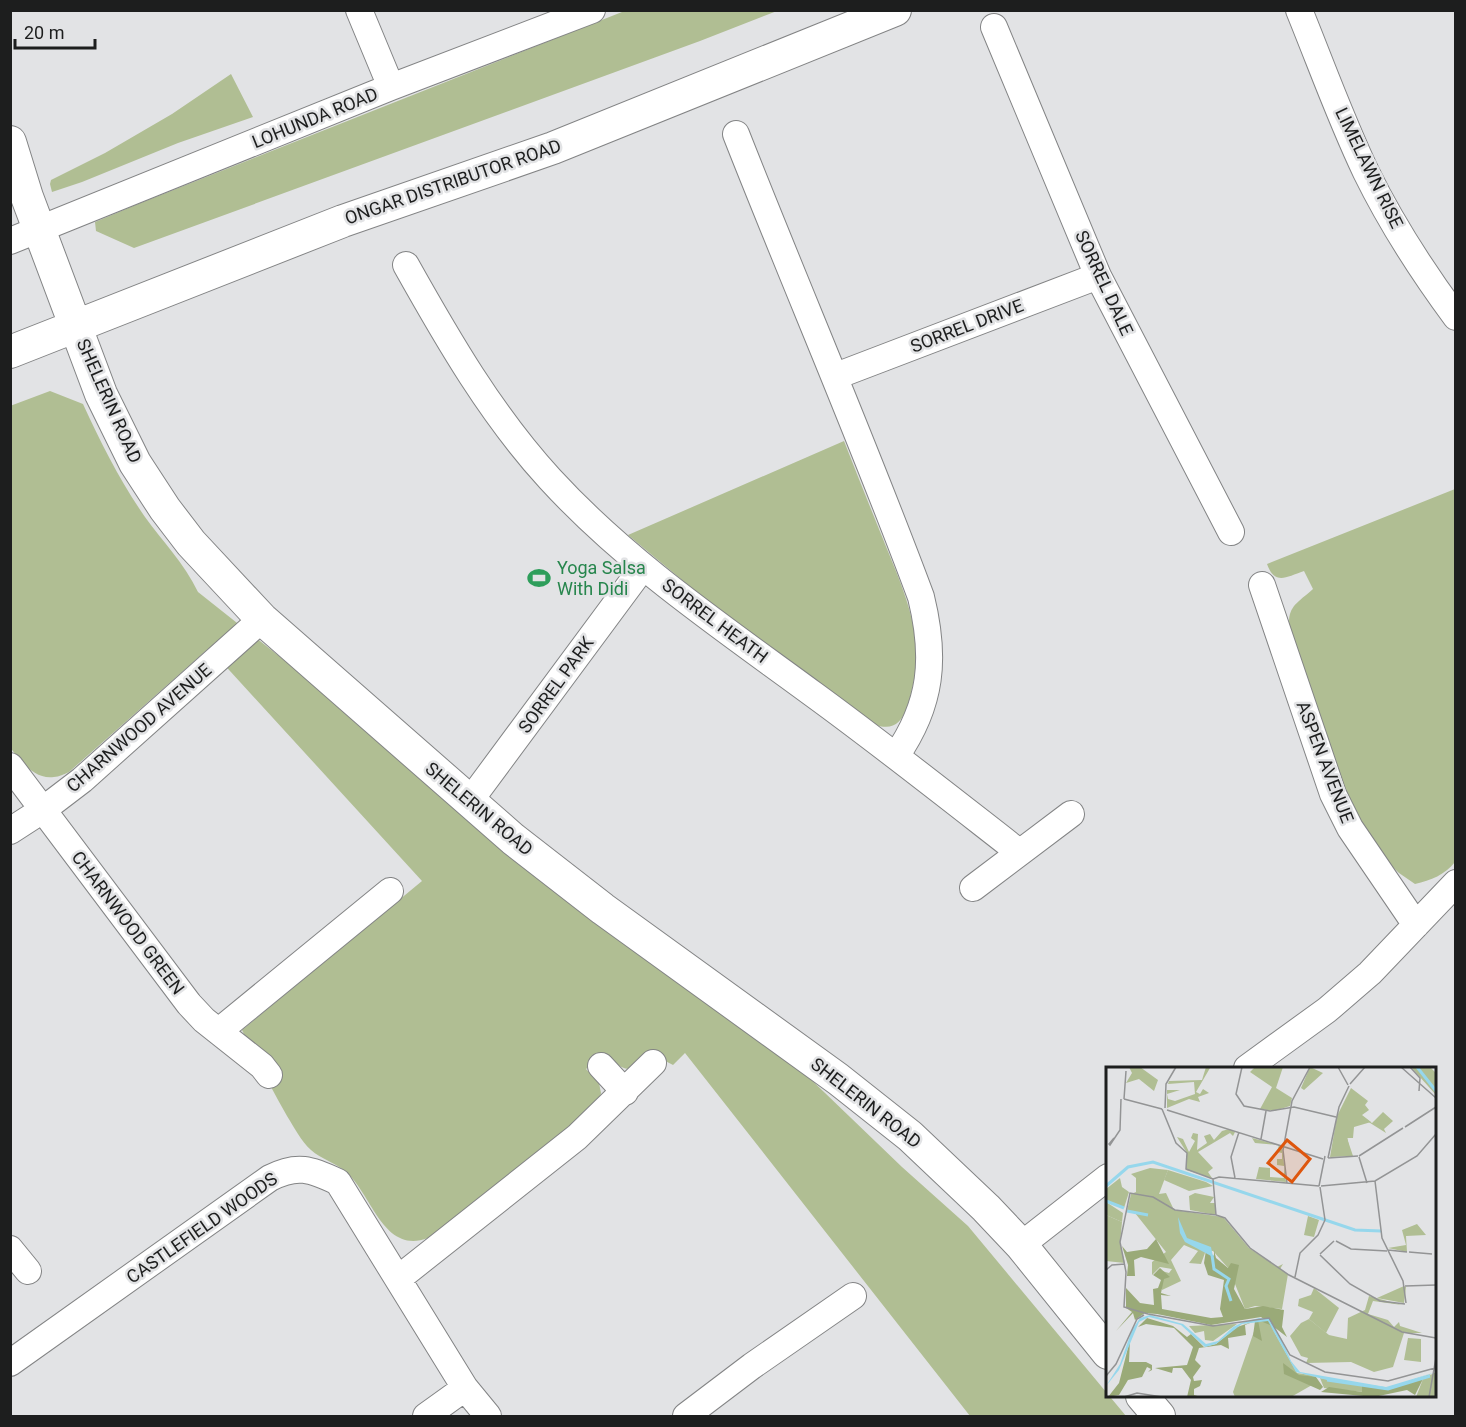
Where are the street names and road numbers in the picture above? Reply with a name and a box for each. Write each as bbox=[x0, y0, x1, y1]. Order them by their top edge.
street label: LOHUNDA ROAD bbox=[249, 83, 381, 152]
street label: LIMELAWN RISE bbox=[1331, 104, 1408, 232]
street label: ONGAR DISTRIBUTOR ROAD bbox=[342, 135, 564, 228]
street label: SORREL DALE bbox=[1071, 227, 1138, 338]
street label: SORREL DRIVE bbox=[907, 294, 1026, 357]
street label: SHELERIN ROAD bbox=[73, 335, 146, 466]
street label: SORREL HEATH bbox=[658, 574, 772, 667]
street label: SORREL PARK bbox=[514, 632, 598, 737]
street label: CHARNWOOD AVENUE bbox=[62, 659, 215, 796]
street label: ASPEN AVENUE bbox=[1293, 698, 1358, 826]
street label: SHELERIN ROAD bbox=[421, 758, 537, 860]
street label: CHARNWOOD GREEN bbox=[68, 847, 189, 999]
street label: SHELERIN ROAD bbox=[807, 1053, 926, 1152]
street label: CASTLEFIELD WOODS bbox=[122, 1167, 281, 1288]

